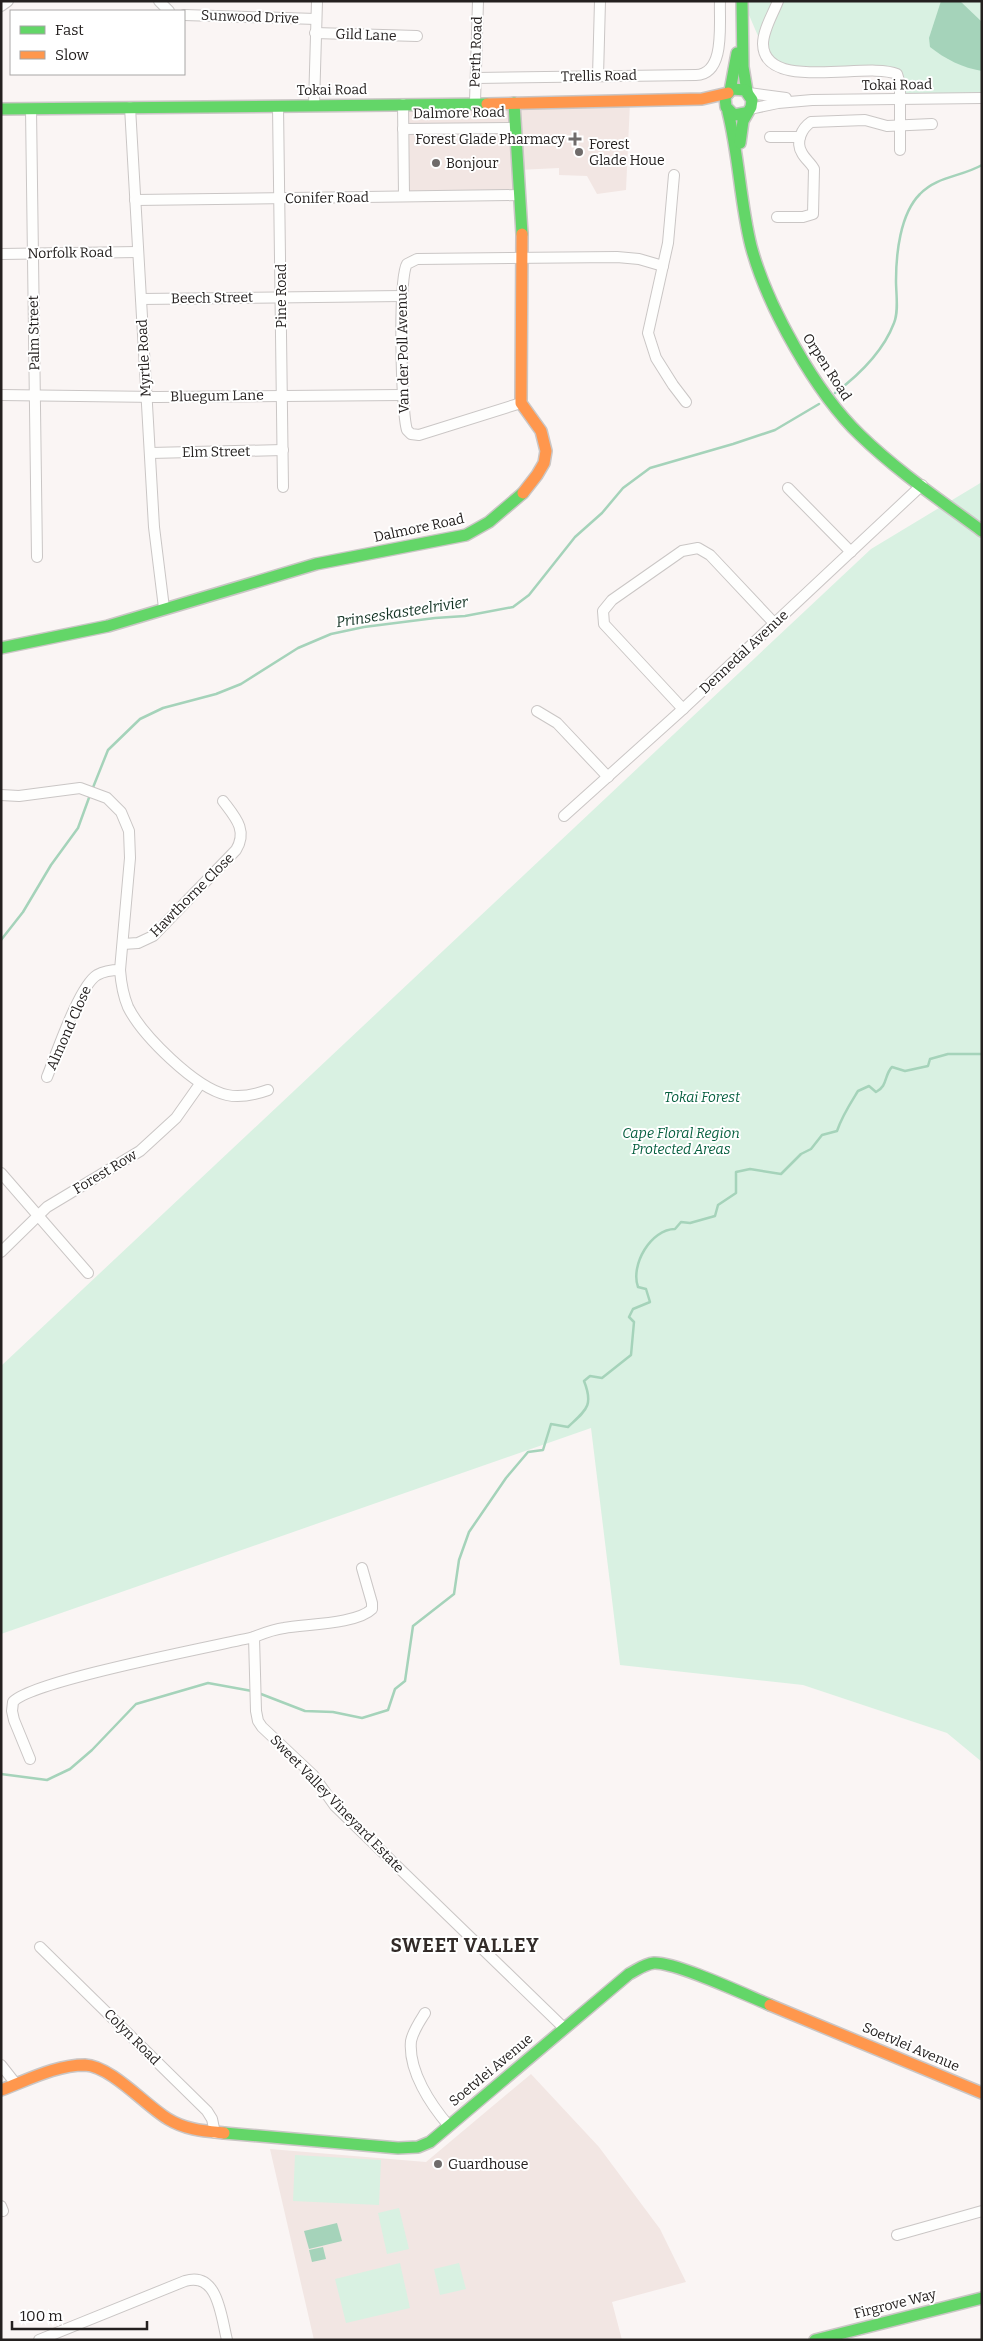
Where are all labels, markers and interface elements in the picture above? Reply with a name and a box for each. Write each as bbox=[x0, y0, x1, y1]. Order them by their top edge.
street label: Sunwood Drive bbox=[201, 7, 299, 27]
legend bbox=[10, 10, 185, 75]
street label: Perth Road bbox=[466, 16, 486, 88]
text: Fast bbox=[55, 21, 84, 39]
street label: Gild Lane bbox=[335, 25, 397, 45]
text: Slow bbox=[55, 46, 90, 64]
street label: Trellis Road bbox=[561, 67, 637, 85]
street label: Tokai Road bbox=[862, 76, 932, 94]
street label: Tokai Road bbox=[297, 81, 367, 99]
street label: Dalmore Road bbox=[413, 104, 505, 122]
place label: Forest Glade Pharmacy bbox=[415, 131, 566, 148]
marker: Forest Glade Pharmacy bbox=[569, 133, 581, 145]
place label: Forest Glade Houe bbox=[589, 136, 665, 169]
marker: Forest Glade Houe bbox=[573, 146, 585, 158]
place label: Bonjour bbox=[446, 155, 499, 172]
marker: Bonjour bbox=[430, 157, 442, 169]
street label: Conifer Road bbox=[285, 189, 369, 207]
street label: Norfolk Road bbox=[27, 244, 113, 262]
street label: Pine Road bbox=[273, 264, 290, 328]
street label: Van der Poll Avenue bbox=[393, 284, 413, 414]
street label: Beech Street bbox=[171, 289, 253, 307]
street label: Palm Street bbox=[25, 295, 43, 371]
street label: Myrtle Road bbox=[133, 319, 155, 397]
street label: Orpen Road bbox=[799, 330, 855, 404]
street label: Bluegum Lane bbox=[170, 387, 264, 405]
street label: Elm Street bbox=[182, 443, 250, 461]
street label: Dalmore Road bbox=[372, 510, 466, 546]
water label: Prinseskasteelrivier bbox=[335, 593, 470, 631]
street label: Dennedal Avenue bbox=[696, 607, 792, 697]
street label: Hawthorne Close bbox=[147, 850, 237, 940]
street label: Almond Close bbox=[43, 983, 95, 1073]
park label: Tokai Forest bbox=[664, 1089, 741, 1106]
park label: Cape Floral Region Protected Areas bbox=[622, 1125, 740, 1158]
street label: Forest Row bbox=[70, 1146, 141, 1198]
street label: Sweet Valley Vineyard Estate bbox=[267, 1731, 407, 1877]
district label: SWEET VALLEY bbox=[390, 1934, 540, 1957]
street label: Colyn Road bbox=[100, 2005, 164, 2069]
street label: Soetvlei Avenue bbox=[860, 2019, 962, 2075]
street label: Soetvlei Avenue bbox=[446, 2030, 536, 2110]
place label: Guardhouse bbox=[448, 2156, 528, 2173]
marker: Guardhouse bbox=[432, 2158, 444, 2170]
street label: Firgrove Way bbox=[852, 2285, 939, 2322]
scale bar bbox=[12, 2298, 148, 2330]
text: 100 m bbox=[20, 2307, 63, 2325]

